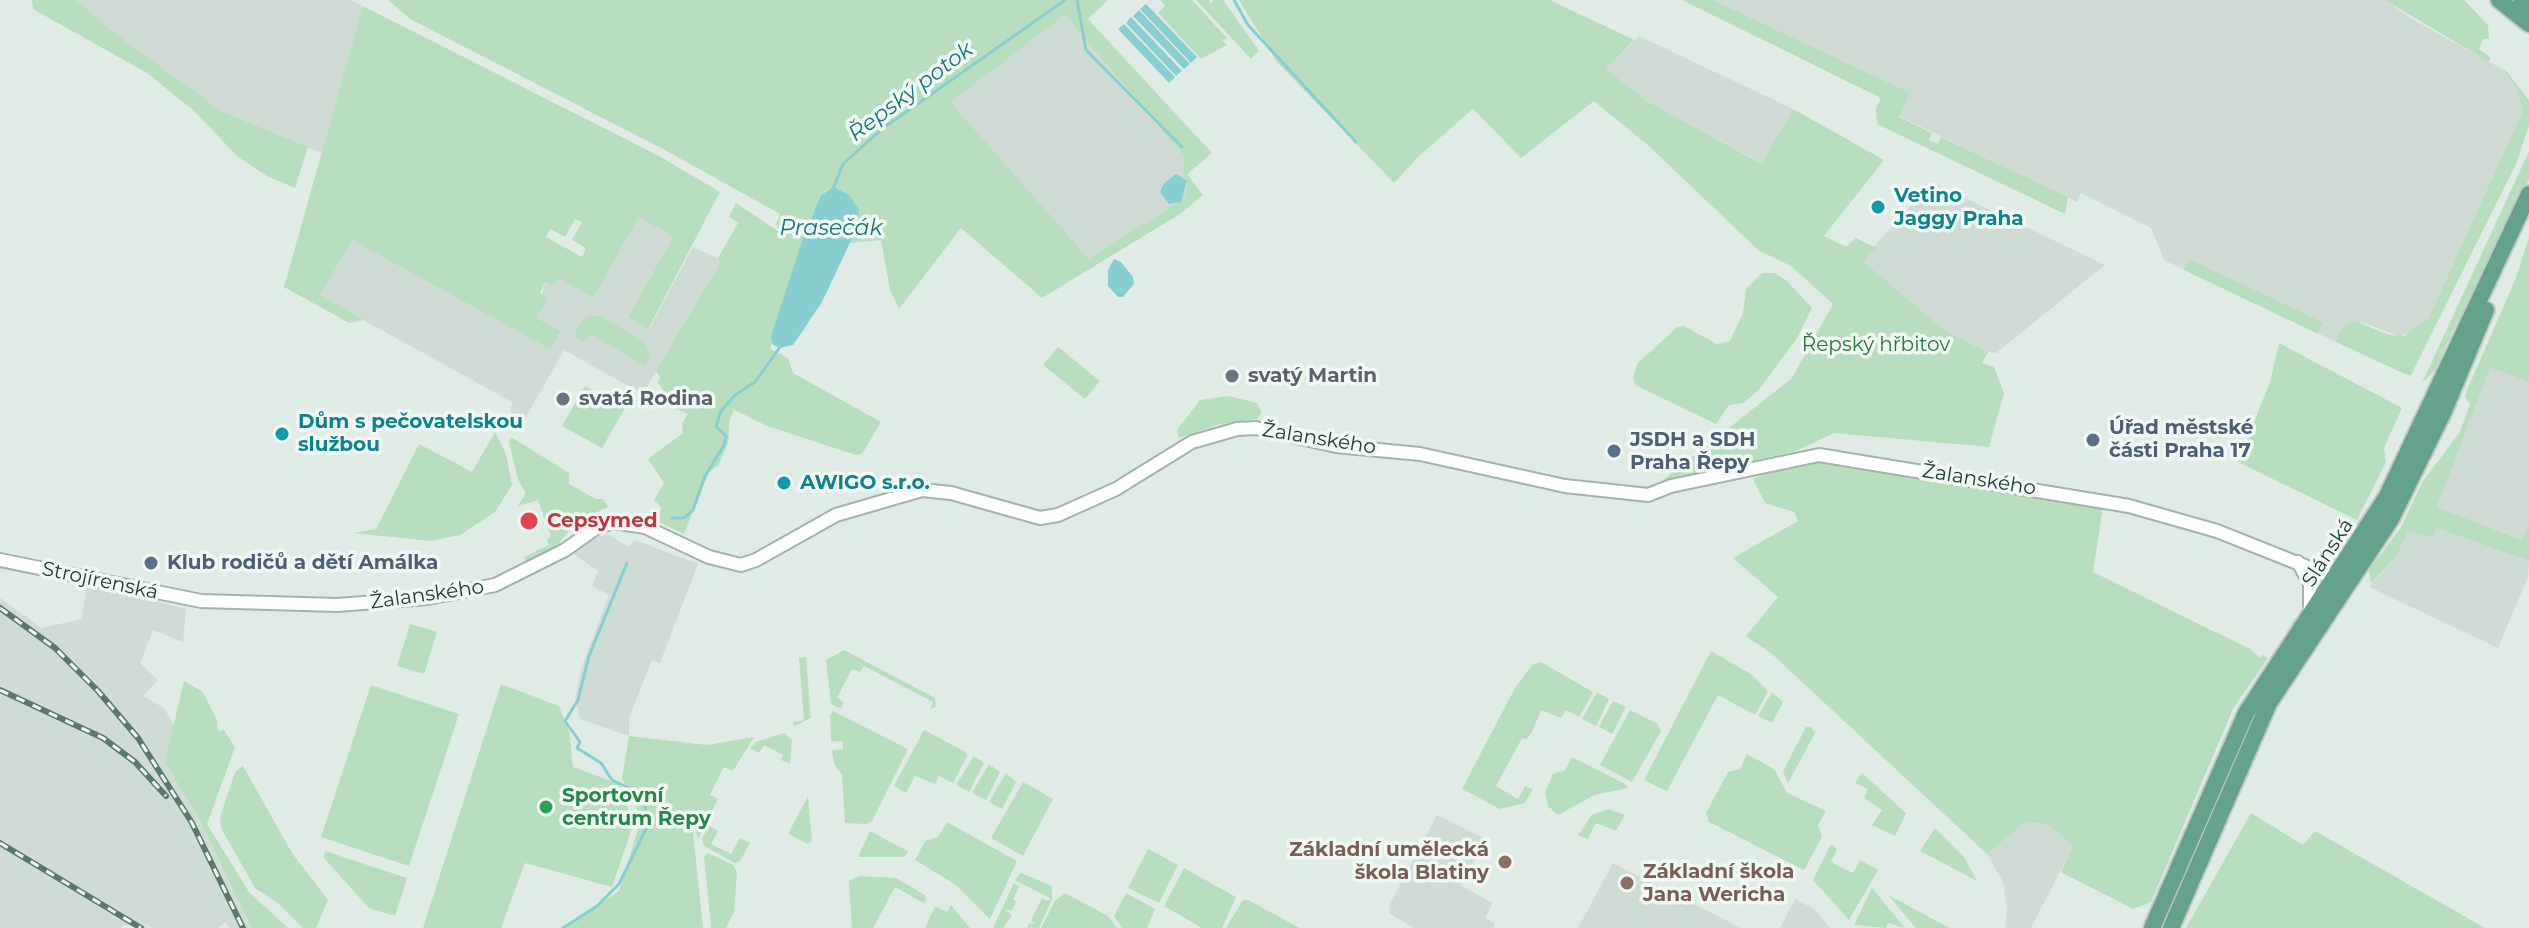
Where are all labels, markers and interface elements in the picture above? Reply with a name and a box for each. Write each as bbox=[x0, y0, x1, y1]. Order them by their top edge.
water label: Řepský potok bbox=[843, 37, 979, 147]
place label: Vetino Jaggy Praha bbox=[1894, 184, 2024, 231]
marker: Vetino Jaggy Praha bbox=[1869, 198, 1887, 216]
water label: Prasečák bbox=[780, 216, 882, 242]
park label: Řepský hřbitov bbox=[1802, 333, 1950, 357]
place label: svatý Martin bbox=[1248, 364, 1377, 388]
marker: svatý Martin bbox=[1223, 367, 1241, 385]
place label: svatá Rodina bbox=[579, 387, 713, 411]
marker: svatá Rodina bbox=[554, 390, 572, 408]
place label: Dům s pečovatelskou službou bbox=[298, 410, 523, 457]
place label: Úřad městské části Praha 17 bbox=[2109, 416, 2253, 463]
street label: Žalanského bbox=[1260, 418, 1378, 460]
marker: Dům s pečovatelskou službou bbox=[273, 425, 291, 443]
place label: JSDH a SDH Praha Řepy bbox=[1630, 428, 1755, 475]
marker: Úřad městské části Praha 17 bbox=[2084, 431, 2102, 449]
marker: JSDH a SDH Praha Řepy bbox=[1605, 442, 1623, 460]
street label: Žalanského bbox=[1920, 459, 2038, 501]
place label: AWIGO s.r.o. bbox=[800, 471, 930, 495]
marker: AWIGO s.r.o. bbox=[775, 474, 793, 492]
place label: Cepsymed bbox=[547, 509, 658, 533]
marker: Cepsymed bbox=[518, 510, 540, 532]
street label: Slánská bbox=[2297, 514, 2359, 592]
place label: Klub rodičů a dětí Amálka bbox=[167, 551, 438, 575]
marker: Klub rodičů a dětí Amálka bbox=[142, 554, 160, 572]
street label: Strojírenská bbox=[40, 557, 160, 605]
street label: Žalanského bbox=[368, 575, 486, 615]
place label: Sportovní centrum Řepy bbox=[562, 784, 711, 831]
marker: Sportovní centrum Řepy bbox=[537, 798, 555, 816]
place label: Základní umělecká škola Blatiny bbox=[1289, 838, 1489, 885]
marker: Základní umělecká škola Blatiny bbox=[1496, 853, 1514, 871]
place label: Základní škola Jana Wericha bbox=[1643, 860, 1794, 907]
marker: Základní škola Jana Wericha bbox=[1618, 874, 1636, 892]

